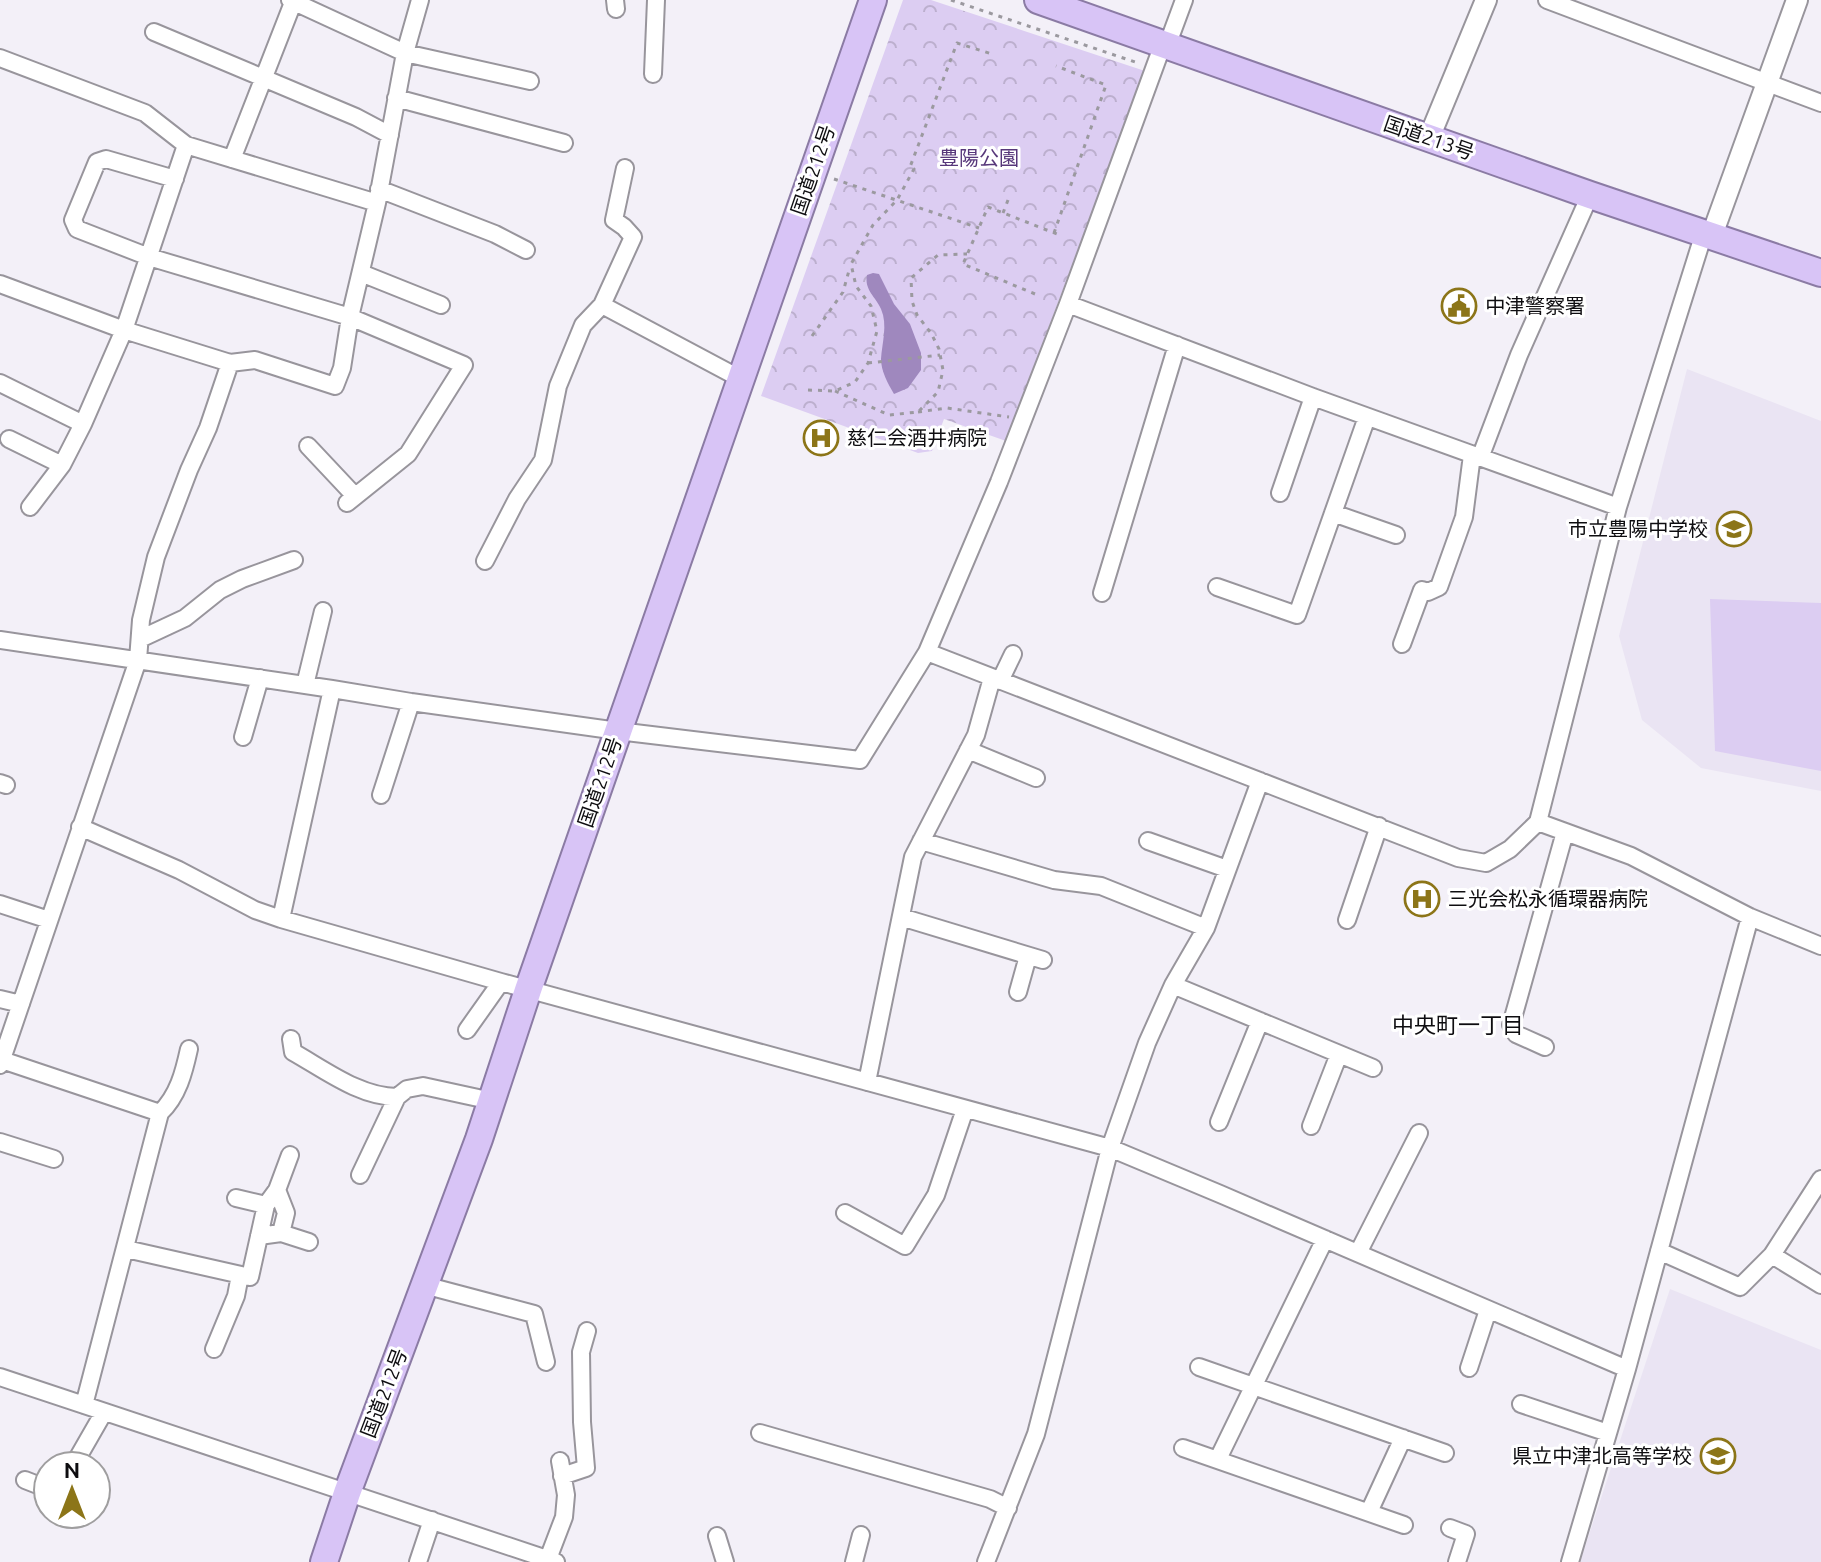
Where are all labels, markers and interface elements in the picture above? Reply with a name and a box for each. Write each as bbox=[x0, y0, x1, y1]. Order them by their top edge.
street label: 国道213号 bbox=[1381, 111, 1477, 164]
street label: 国道212号 bbox=[786, 122, 839, 218]
park label: 豊陽公園 bbox=[939, 146, 1019, 169]
public building icon: 中津警察署 bbox=[1440, 287, 1478, 325]
place label: 中津警察署 bbox=[1485, 294, 1585, 317]
hospital icon: 慈仁会酒井病院 bbox=[802, 419, 840, 457]
place label: 慈仁会酒井病院 bbox=[847, 426, 987, 449]
school or university icon: 市立豊陽中学校 bbox=[1715, 510, 1753, 548]
place label: 市立豊陽中学校 bbox=[1568, 517, 1708, 540]
street label: 国道212号 bbox=[573, 734, 626, 830]
hospital icon: 三光会松永循環器病院 bbox=[1403, 880, 1441, 918]
place label: 三光会松永循環器病院 bbox=[1448, 887, 1648, 910]
district label: 中央町一丁目 bbox=[1392, 1012, 1524, 1037]
street label: 国道212号 bbox=[356, 1345, 411, 1441]
school or university icon: 県立中津北高等学校 bbox=[1699, 1437, 1737, 1475]
place label: 県立中津北高等学校 bbox=[1512, 1444, 1692, 1467]
north arrow bbox=[32, 1450, 112, 1530]
text: N bbox=[64, 1457, 80, 1482]

